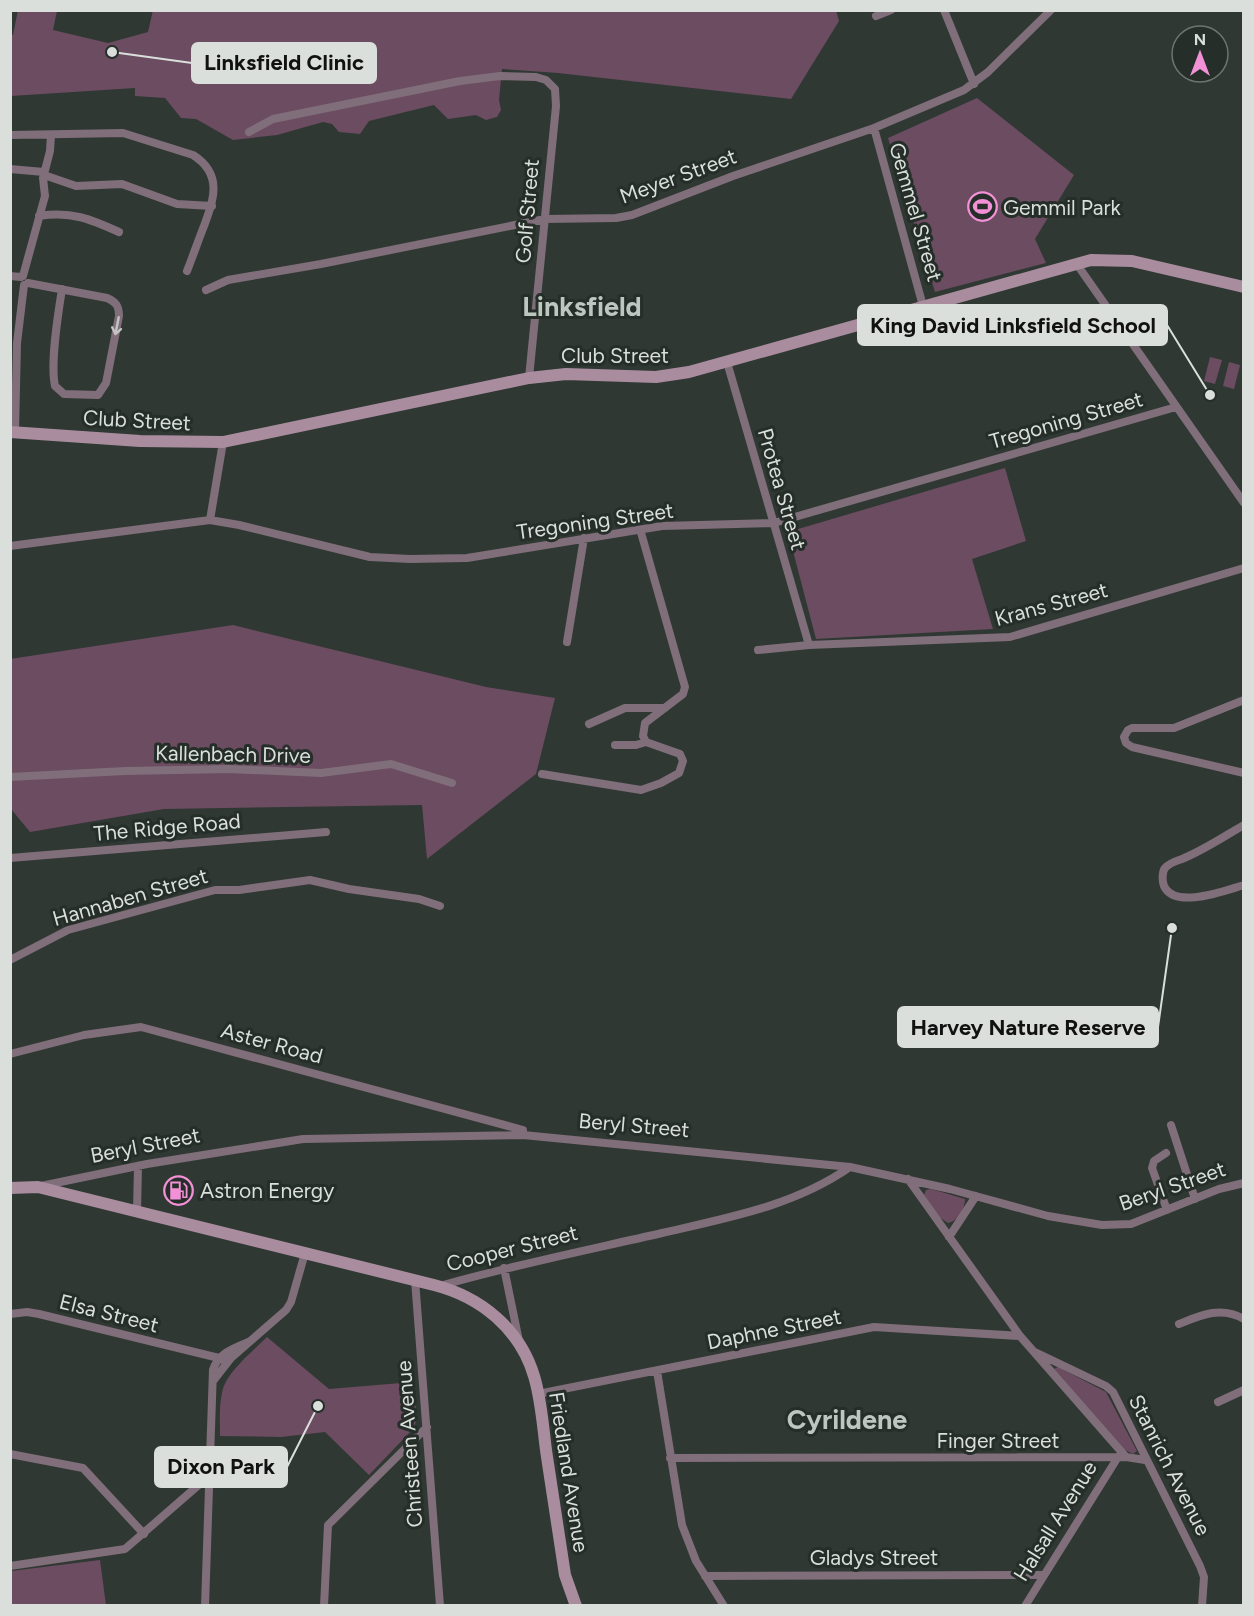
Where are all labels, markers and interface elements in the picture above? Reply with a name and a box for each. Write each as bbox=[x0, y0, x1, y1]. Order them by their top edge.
north arrow bbox=[1170, 24, 1230, 84]
text: N bbox=[1194, 30, 1206, 49]
callout: Linksfield Clinic bbox=[192, 43, 376, 83]
text: Linksfield Clinic bbox=[204, 49, 364, 76]
street label: Gemmel Street bbox=[884, 140, 948, 284]
street label: Meyer Street bbox=[616, 143, 740, 209]
street label: Golf Street bbox=[510, 158, 544, 264]
sports icon: Gemmil Park bbox=[966, 191, 998, 223]
place label: Gemmil Park bbox=[1003, 195, 1122, 220]
district label: Linksfield bbox=[522, 290, 642, 323]
callout: King David Linksfield School bbox=[858, 305, 1167, 345]
text: King David Linksfield School bbox=[870, 312, 1156, 339]
one-way arrow bbox=[111, 316, 122, 336]
street label: Club Street bbox=[561, 343, 669, 368]
street label: Tregoning Street bbox=[986, 386, 1146, 454]
street label: Club Street bbox=[83, 405, 192, 435]
street label: Protea Street bbox=[753, 425, 811, 553]
street label: Tregoning Street bbox=[515, 498, 675, 544]
street label: Krans Street bbox=[992, 577, 1110, 631]
street label: Kallenbach Drive bbox=[155, 740, 311, 768]
street label: The Ridge Road bbox=[92, 808, 242, 846]
street label: Hannaben Street bbox=[50, 863, 210, 931]
callout: Harvey Nature Reserve bbox=[898, 1007, 1158, 1047]
text: Harvey Nature Reserve bbox=[910, 1014, 1146, 1041]
street label: Aster Road bbox=[219, 1017, 325, 1069]
street label: Beryl Street bbox=[578, 1108, 690, 1142]
street label: Beryl Street bbox=[88, 1122, 202, 1168]
street label: Beryl Street bbox=[1115, 1156, 1229, 1216]
fuel station icon: Astron Energy bbox=[163, 1174, 195, 1206]
place label: Astron Energy bbox=[200, 1178, 334, 1203]
street label: Cooper Street bbox=[444, 1220, 580, 1276]
street label: Elsa Street bbox=[57, 1289, 161, 1337]
street label: Daphne Street bbox=[705, 1304, 843, 1354]
street label: Christeen Avenue bbox=[391, 1360, 427, 1528]
street label: Friedland Avenue bbox=[544, 1390, 594, 1554]
street label: Stanrich Avenue bbox=[1124, 1391, 1216, 1539]
district label: Cyrildene bbox=[787, 1403, 907, 1436]
street label: Finger Street bbox=[937, 1428, 1059, 1453]
callout: Dixon Park bbox=[155, 1447, 287, 1487]
text: Dixon Park bbox=[167, 1453, 275, 1480]
street label: Halsall Avenue bbox=[1008, 1456, 1102, 1586]
street label: Gladys Street bbox=[810, 1545, 938, 1570]

